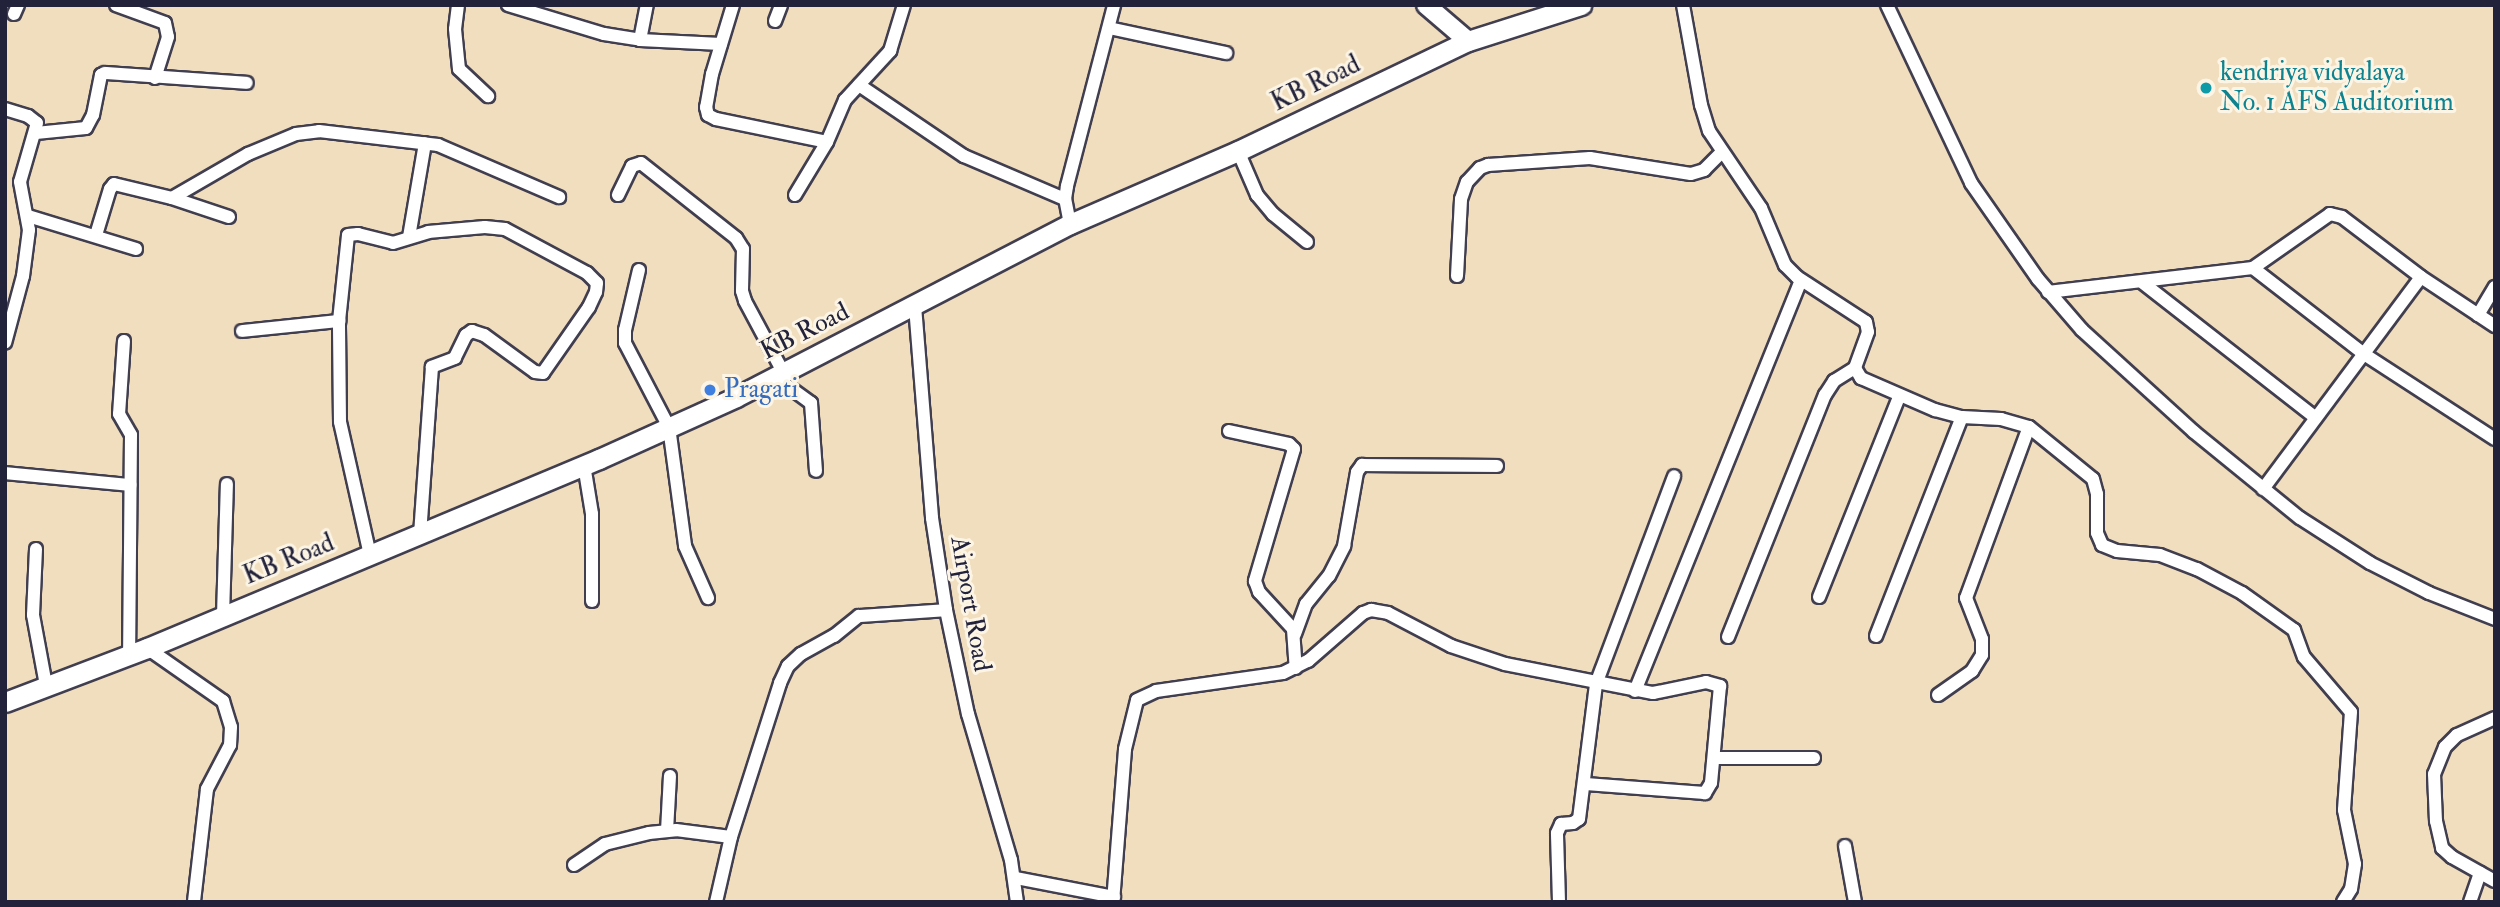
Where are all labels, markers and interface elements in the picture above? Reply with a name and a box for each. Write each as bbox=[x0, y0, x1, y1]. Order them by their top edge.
street label: KB Road bbox=[1266, 49, 1366, 119]
place label: kendriya vidyalaya No. 1 AFS Auditorium bbox=[2220, 57, 2454, 119]
marker: kendriya vidyalaya No. 1 AFS Auditorium bbox=[2198, 80, 2214, 96]
street label: KB Road bbox=[756, 297, 854, 367]
place label: Pragati bbox=[724, 374, 798, 406]
marker: Pragati bbox=[702, 382, 718, 398]
street label: KB Road bbox=[239, 528, 339, 592]
street label: Airport Road bbox=[943, 534, 997, 674]

